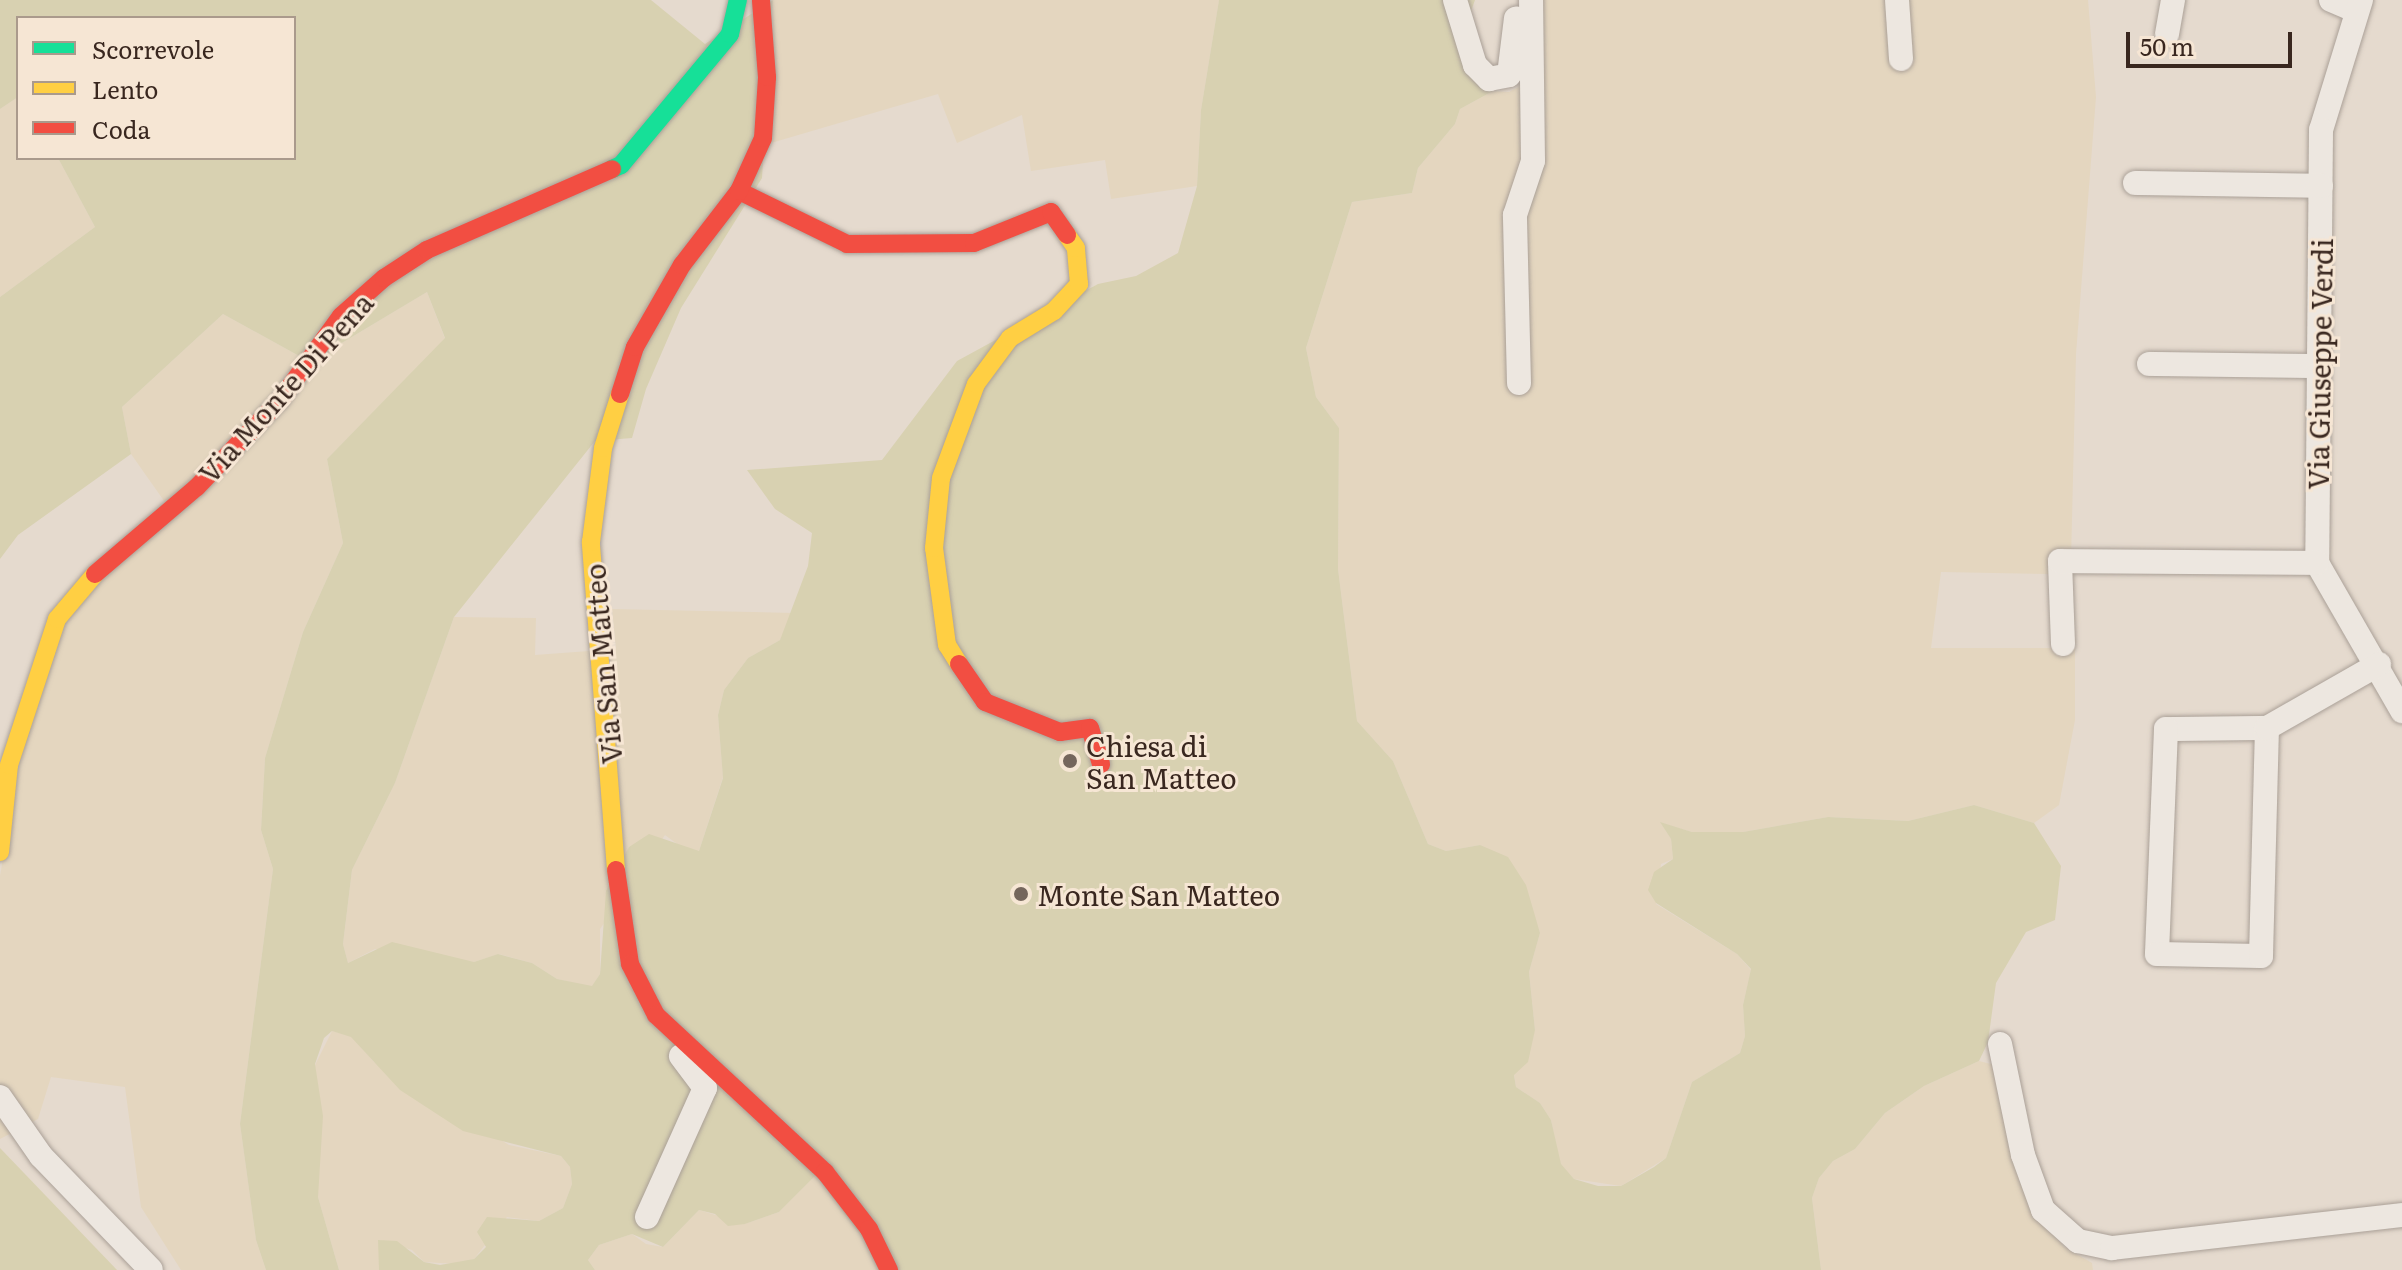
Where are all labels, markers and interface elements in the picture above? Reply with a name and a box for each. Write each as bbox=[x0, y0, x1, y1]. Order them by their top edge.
legend bbox=[16, 16, 296, 160]
scale bar bbox=[2130, 16, 2296, 66]
text: 50 m bbox=[2140, 28, 2194, 63]
text: Scorrevole bbox=[92, 31, 214, 66]
text: Lento bbox=[92, 71, 158, 106]
text: Coda bbox=[92, 111, 150, 146]
street label: Via Giuseppe Verdi bbox=[2300, 238, 2338, 490]
street label: Via Monte Di Pena bbox=[191, 285, 379, 489]
street label: Via San Matteo bbox=[577, 562, 627, 766]
place label: Chiesa di San Matteo bbox=[1086, 728, 1237, 794]
marker: Chiesa di San Matteo bbox=[1061, 752, 1079, 770]
place label: Monte San Matteo bbox=[1037, 877, 1280, 911]
marker: Monte San Matteo bbox=[1012, 885, 1030, 903]

